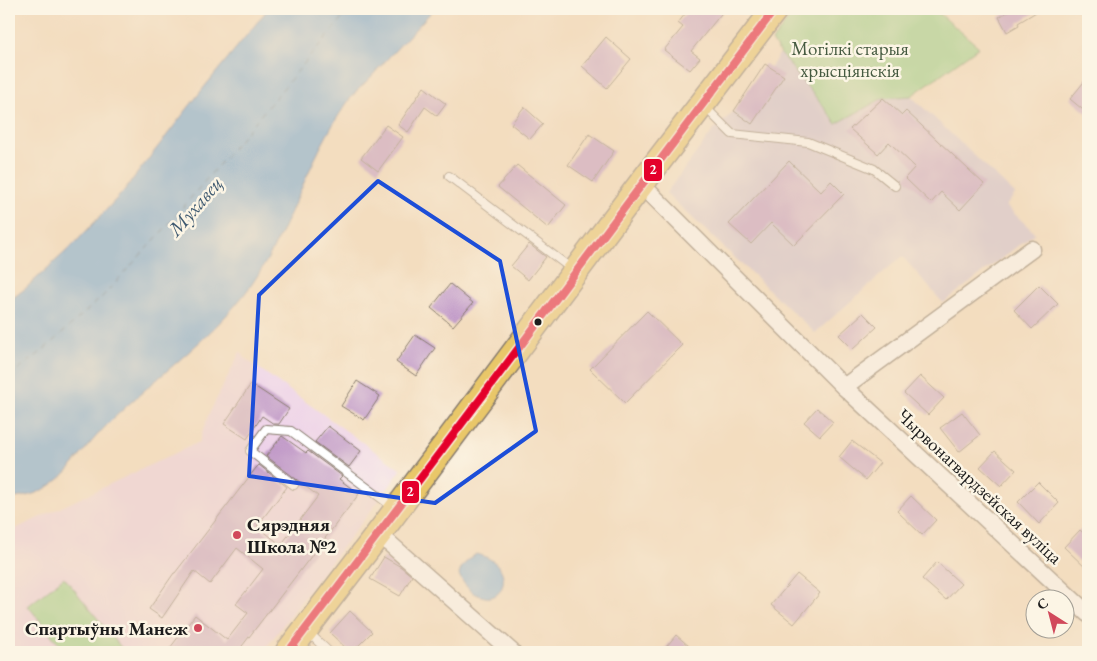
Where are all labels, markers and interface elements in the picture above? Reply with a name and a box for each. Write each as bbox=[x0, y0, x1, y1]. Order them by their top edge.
park label: Могілкі старыя хрысціянскія bbox=[791, 36, 909, 83]
line badge: 2 bbox=[643, 158, 663, 182]
text: 2 bbox=[649, 160, 657, 178]
water label: Мухавец bbox=[161, 171, 228, 242]
unlabelled marker bbox=[533, 317, 543, 327]
street label: Чырвонагвардзейская вуліца bbox=[892, 403, 1068, 570]
line badge: 2 bbox=[401, 480, 420, 504]
text: 2 bbox=[406, 482, 414, 500]
place label: Сярэдняя Школа №2 bbox=[247, 512, 337, 559]
marker: Сярэдняя Школа №2 bbox=[231, 529, 243, 541]
north arrow bbox=[1024, 588, 1074, 638]
text: С bbox=[1033, 593, 1052, 614]
place label: Спартыўны Манеж bbox=[25, 616, 189, 641]
marker: Спартыўны Манеж bbox=[192, 622, 204, 634]

